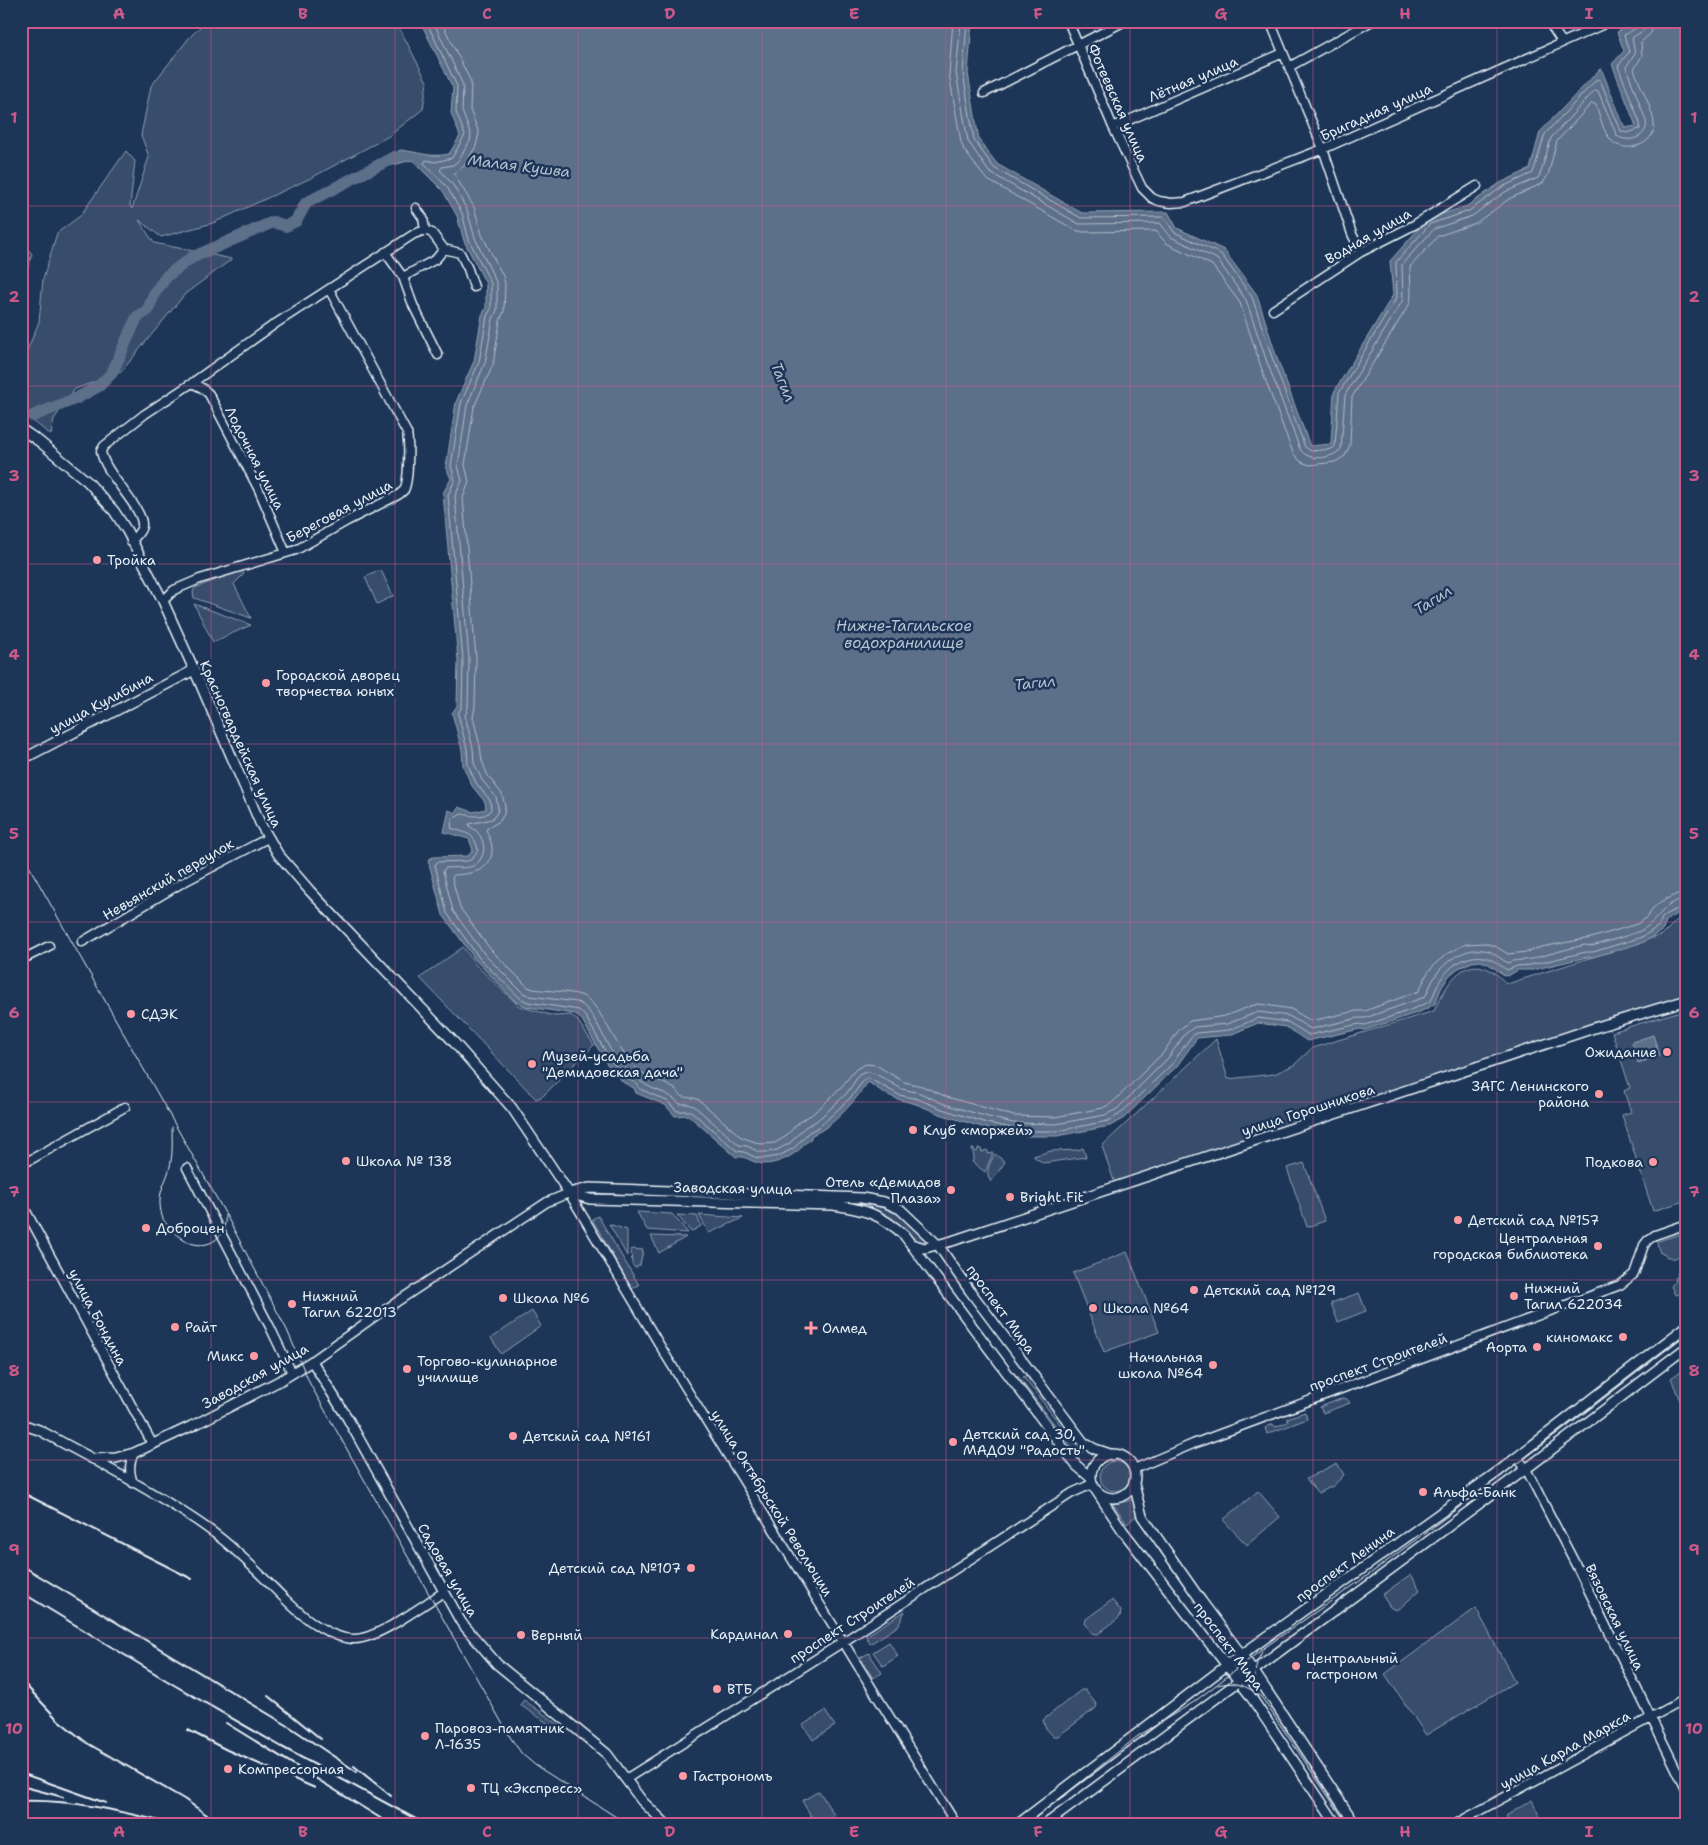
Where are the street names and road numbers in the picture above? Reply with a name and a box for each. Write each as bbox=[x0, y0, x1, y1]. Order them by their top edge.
street label: Фотеевская улица bbox=[1084, 41, 1152, 165]
street label: Лётная улица bbox=[1146, 52, 1241, 106]
street label: Бригадная улица bbox=[1317, 79, 1435, 145]
street label: Водная улица bbox=[1322, 204, 1415, 268]
street label: Лодочная улица bbox=[221, 404, 289, 513]
street label: Береговая улица bbox=[283, 475, 395, 547]
street label: Красногвардейская улица bbox=[196, 658, 286, 831]
street label: улица Кулибина bbox=[46, 668, 156, 738]
street label: Невьянский переулок bbox=[99, 834, 237, 924]
street label: улица Горошникова bbox=[1239, 1080, 1377, 1140]
street label: Заводская улица bbox=[674, 1178, 793, 1198]
street label: проспект Мира bbox=[963, 1261, 1040, 1357]
street label: улица Бондина bbox=[65, 1265, 131, 1369]
street label: проспект Строителей bbox=[1307, 1329, 1449, 1395]
street label: Заводская улица bbox=[199, 1339, 311, 1413]
street label: улица Октябрьской Революции bbox=[707, 1406, 837, 1600]
street label: Садовая улица bbox=[414, 1520, 482, 1620]
street label: проспект Ленина bbox=[1292, 1522, 1398, 1606]
street label: Вязовская улица bbox=[1581, 1561, 1649, 1673]
street label: проспект Строителей bbox=[786, 1573, 918, 1667]
street label: проспект Мира bbox=[1190, 1598, 1268, 1694]
street label: улица Карла Маркса bbox=[1497, 1707, 1634, 1793]

